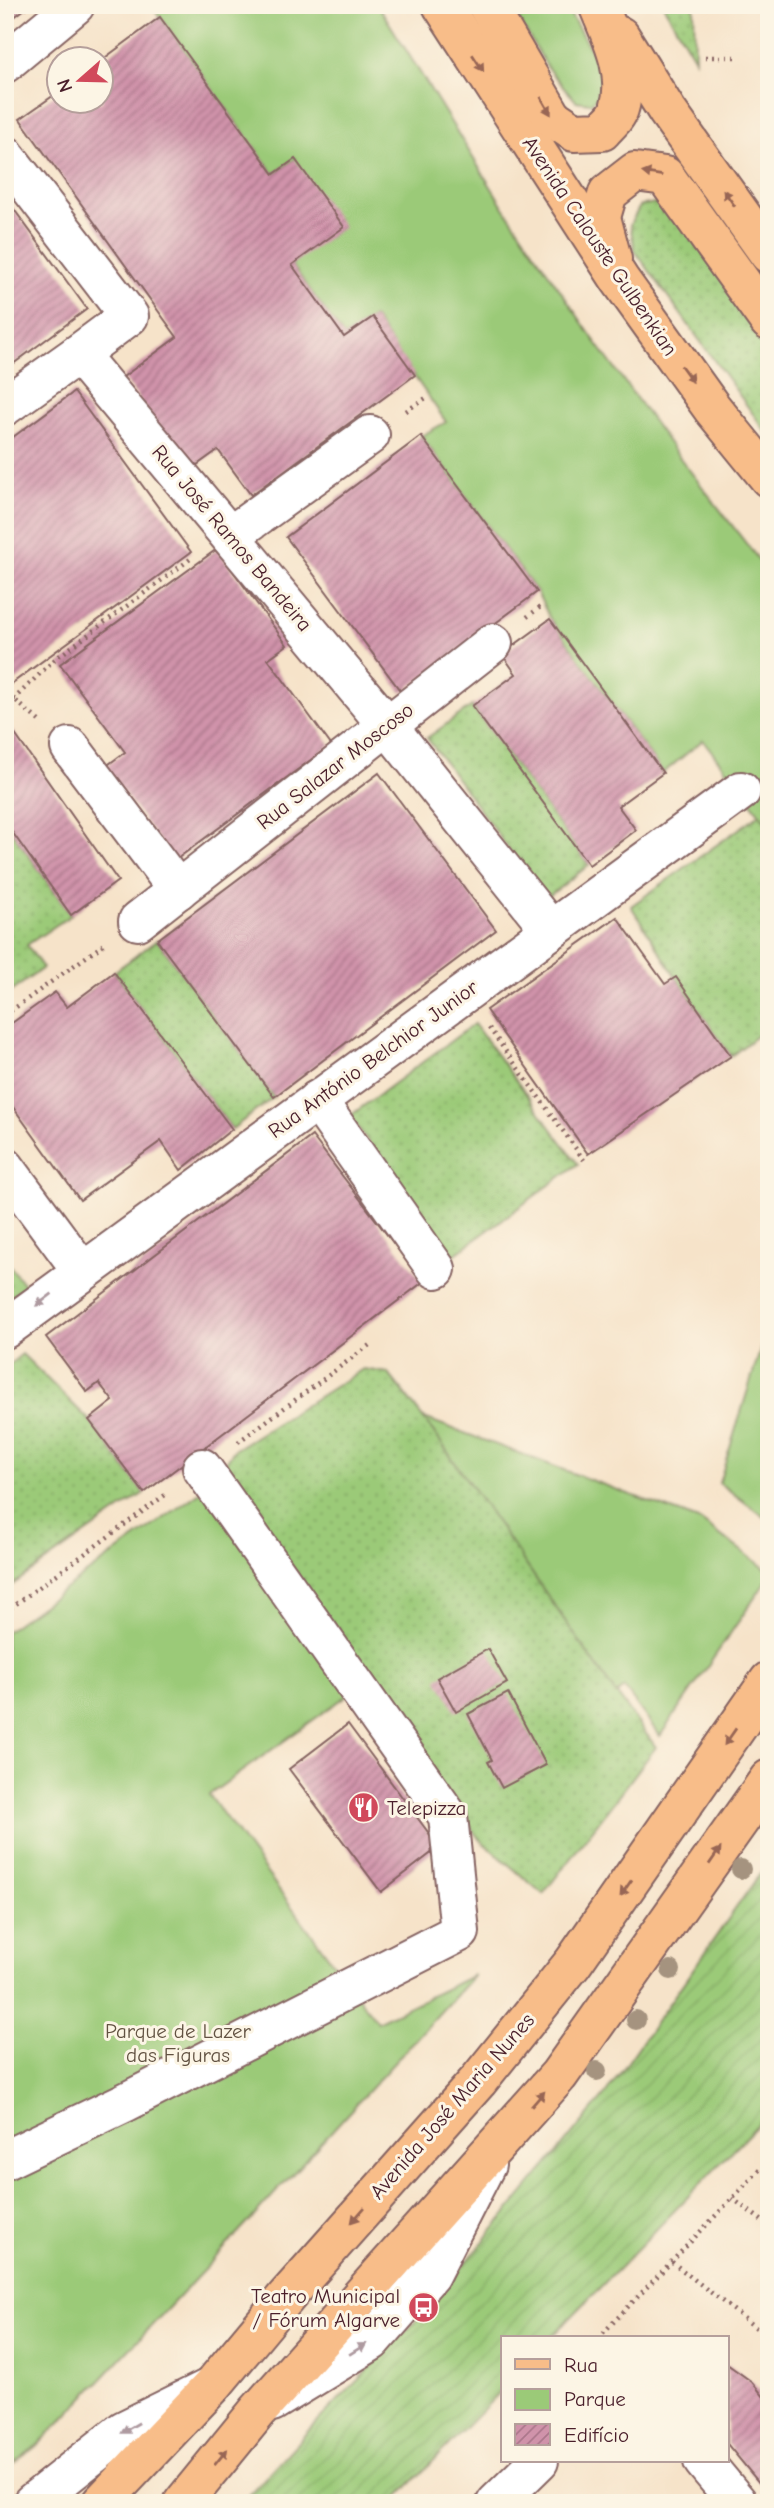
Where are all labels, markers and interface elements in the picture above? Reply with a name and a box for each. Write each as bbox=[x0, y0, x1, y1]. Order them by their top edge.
north arrow bbox=[46, 46, 116, 116]
one-way arrow bbox=[471, 54, 484, 73]
text: N bbox=[53, 76, 77, 95]
one-way arrow bbox=[540, 97, 552, 116]
street label: Avenida Calouste Gulbenkian bbox=[518, 132, 682, 360]
one-way arrow bbox=[641, 169, 663, 180]
one-way arrow bbox=[722, 189, 736, 207]
one-way arrow bbox=[680, 365, 694, 383]
street label: Rua José Ramos Bandeira bbox=[147, 440, 317, 636]
street label: Rua Salazar Moscoso bbox=[252, 697, 418, 835]
street label: Rua António Belchior Junior bbox=[264, 975, 483, 1143]
one-way arrow bbox=[34, 1293, 53, 1307]
one-way arrow bbox=[723, 1728, 737, 1746]
restaurant icon: Telepizza bbox=[347, 1791, 381, 1825]
place label: Telepizza bbox=[387, 1796, 466, 1820]
one-way arrow bbox=[708, 1847, 722, 1865]
one-way arrow bbox=[619, 1879, 633, 1897]
street label: Avenida José Maria Nunes bbox=[365, 2008, 539, 2204]
park label: Parque de Lazer das Figuras bbox=[105, 2019, 252, 2067]
one-way arrow bbox=[530, 2091, 545, 2108]
one-way arrow bbox=[350, 2206, 366, 2224]
place label: Teatro Municipal / Fórum Algarve bbox=[251, 2284, 400, 2332]
bus stop icon: Teatro Municipal / Fórum Algarve bbox=[406, 2291, 440, 2325]
legend bbox=[501, 2336, 728, 2462]
one-way arrow bbox=[349, 2343, 368, 2356]
text: Rua bbox=[564, 2353, 598, 2377]
text: Parque bbox=[564, 2387, 626, 2411]
one-way arrow bbox=[120, 2422, 139, 2434]
text: Edifício bbox=[564, 2423, 629, 2447]
one-way arrow bbox=[213, 2448, 228, 2465]

